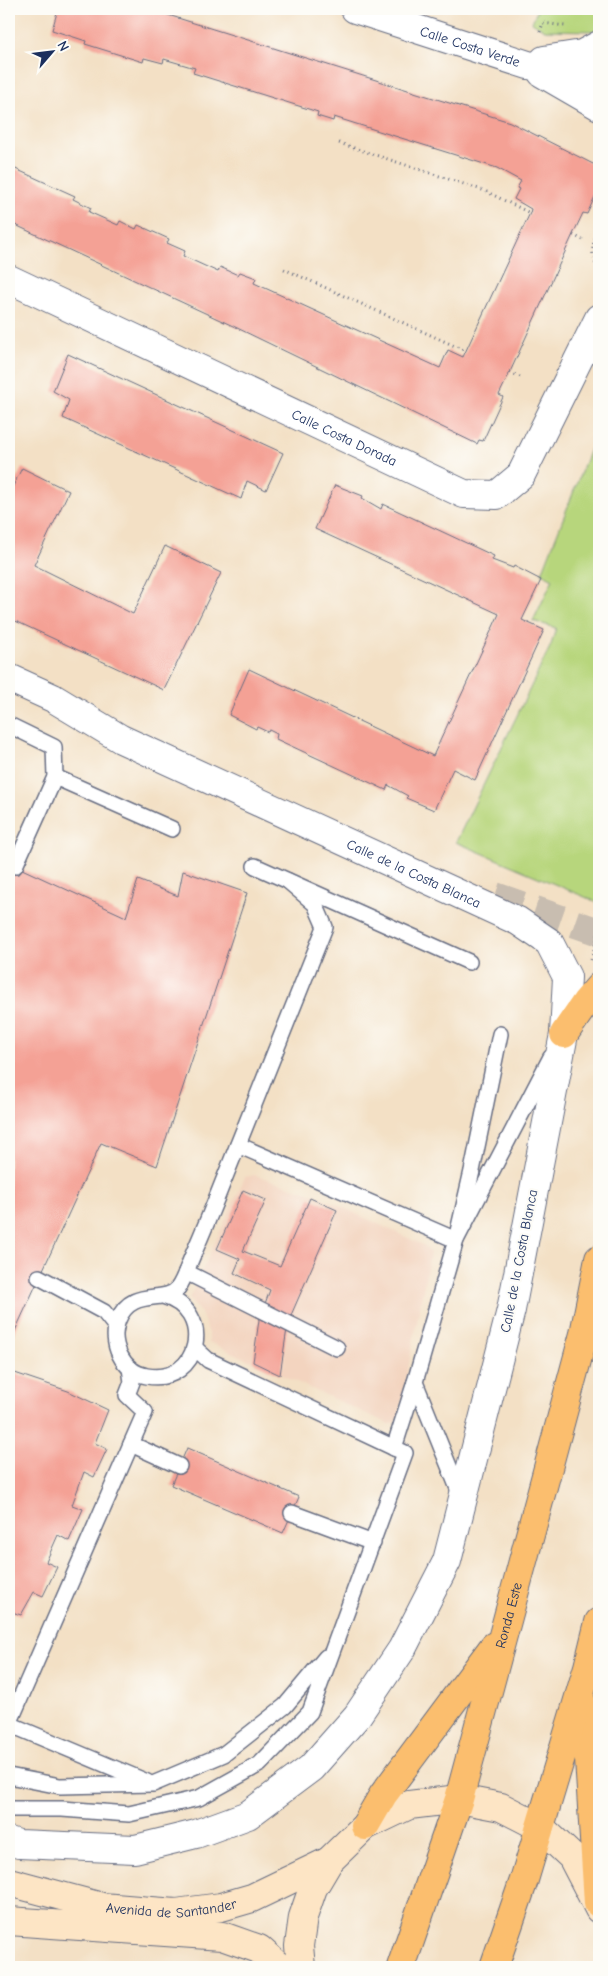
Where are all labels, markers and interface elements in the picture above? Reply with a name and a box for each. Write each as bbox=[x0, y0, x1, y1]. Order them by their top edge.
street label: Calle Costa Verde bbox=[418, 22, 522, 70]
north arrow bbox=[28, 28, 78, 78]
text: N bbox=[53, 38, 73, 54]
street label: Calle Costa Dorada bbox=[289, 405, 400, 470]
street label: Calle de la Costa Blanca bbox=[344, 835, 484, 911]
street label: Calle de la Costa Blanca bbox=[497, 1188, 541, 1334]
street label: Ronda Este bbox=[491, 1580, 525, 1650]
street label: Avenida de Santander bbox=[105, 1894, 239, 1921]

